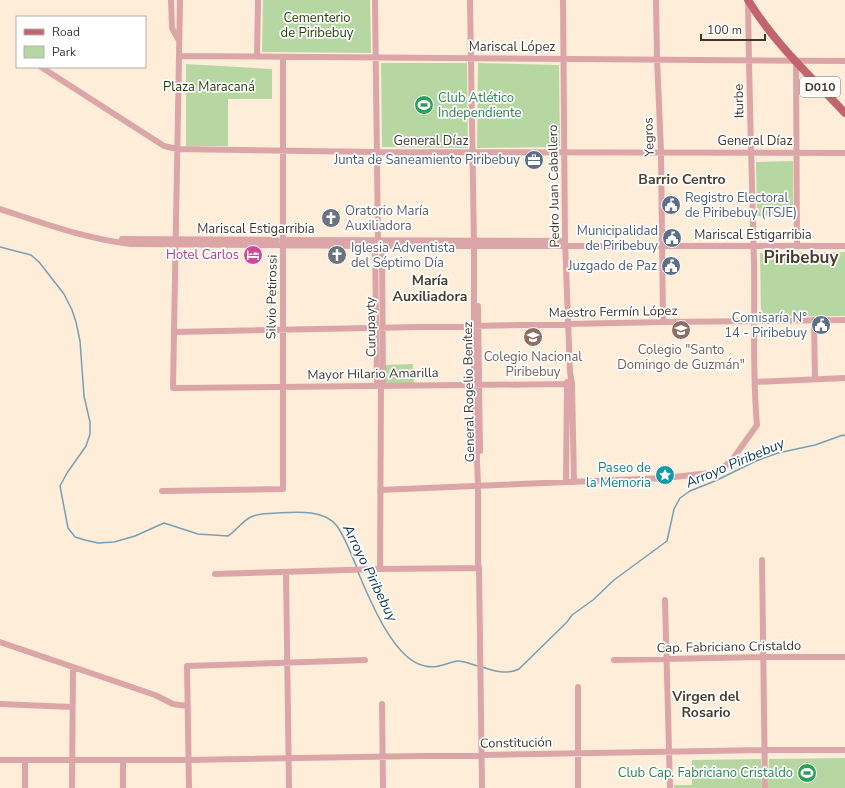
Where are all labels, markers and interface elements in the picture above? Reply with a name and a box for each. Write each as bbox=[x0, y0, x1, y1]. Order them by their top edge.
park label: Cementerio de Piribebuy bbox=[281, 9, 354, 42]
legend bbox=[16, 16, 146, 68]
scale bar bbox=[701, 16, 765, 42]
text: 100 m bbox=[707, 22, 742, 38]
text: Road bbox=[52, 24, 80, 40]
street label: Mariscal López bbox=[469, 38, 555, 56]
text: Park bbox=[52, 44, 77, 60]
road number: D010 bbox=[800, 77, 840, 97]
park label: Plaza Maracaná bbox=[163, 78, 255, 96]
street label: Iturbe bbox=[729, 83, 749, 118]
place label: Club Atlético Independiente bbox=[438, 89, 521, 122]
sports icon: Club Atlético Independiente bbox=[413, 94, 435, 116]
street label: Yegros bbox=[639, 117, 659, 158]
street label: Pedro Juan Caballero bbox=[544, 124, 564, 248]
street label: General Díaz bbox=[394, 132, 468, 150]
street label: General Díaz bbox=[718, 132, 792, 150]
office icon: Junta de Saneamiento Piribebuy bbox=[523, 149, 545, 171]
place label: Junta de Saneamiento Piribebuy bbox=[333, 151, 520, 169]
district label: Barrio Centro bbox=[638, 170, 726, 189]
place label: Registro Electoral de Piribebuy (TSJE) bbox=[685, 189, 797, 222]
public building icon: Registro Electoral de Piribebuy (TSJE) bbox=[660, 194, 682, 216]
place label: Oratorio María Auxiliadora bbox=[345, 202, 429, 235]
church icon: Oratorio María Auxiliadora bbox=[320, 207, 342, 229]
street label: Mariscal Estigarribia bbox=[197, 220, 315, 238]
place label: Municipalidad de Piribebuy bbox=[577, 222, 658, 255]
street label: Mariscal Estigarribia bbox=[694, 226, 812, 244]
public building icon: Municipalidad de Piribebuy bbox=[661, 227, 683, 249]
place label: Iglesia Adventista del Séptimo Día bbox=[351, 239, 455, 272]
hotel icon: Hotel Carlos bbox=[242, 244, 264, 266]
church icon: Iglesia Adventista del Séptimo Día bbox=[326, 244, 348, 266]
place label: Hotel Carlos bbox=[166, 246, 239, 264]
district label: Piribebuy bbox=[764, 246, 839, 269]
street label: Silvio Petirossi bbox=[262, 254, 282, 340]
public building icon: Juzgado de Paz bbox=[660, 255, 682, 277]
place label: Juzgado de Paz bbox=[567, 257, 657, 275]
district label: María Auxiliadora bbox=[393, 271, 467, 306]
street label: Curupayty bbox=[361, 296, 381, 357]
street label: Maestro Fermín López bbox=[548, 302, 678, 322]
place label: Comisaría N° 14 - Piribebuy bbox=[724, 309, 807, 342]
public building icon: Comisaría N° 14 - Piribebuy bbox=[810, 314, 832, 336]
school or university icon: Colegio "Santo Domingo de Guzmán" bbox=[670, 319, 692, 341]
street label: General Rogelio Benítez bbox=[459, 322, 479, 462]
school or university icon: Colegio Nacional Piribebuy bbox=[522, 326, 544, 348]
place label: Colegio "Santo Domingo de Guzmán" bbox=[617, 341, 745, 374]
place label: Colegio Nacional Piribebuy bbox=[484, 348, 582, 381]
street label: Mayor Hilario Amarilla bbox=[307, 364, 439, 384]
water label: Arroyo Piribebuy bbox=[682, 433, 788, 493]
place label: Paseo de la Memoria bbox=[586, 459, 651, 492]
place icon: Paseo de la Memoria bbox=[654, 464, 676, 486]
water label: Arroyo Piribebuy bbox=[338, 521, 402, 625]
street label: Cap. Fabriciano Cristaldo bbox=[657, 637, 801, 657]
district label: Virgen del Rosario bbox=[671, 687, 740, 722]
street label: Constitución bbox=[480, 733, 552, 753]
sports icon: Club Cap. Fabriciano Cristaldo bbox=[796, 762, 818, 784]
place label: Club Cap. Fabriciano Cristaldo bbox=[618, 764, 793, 782]

